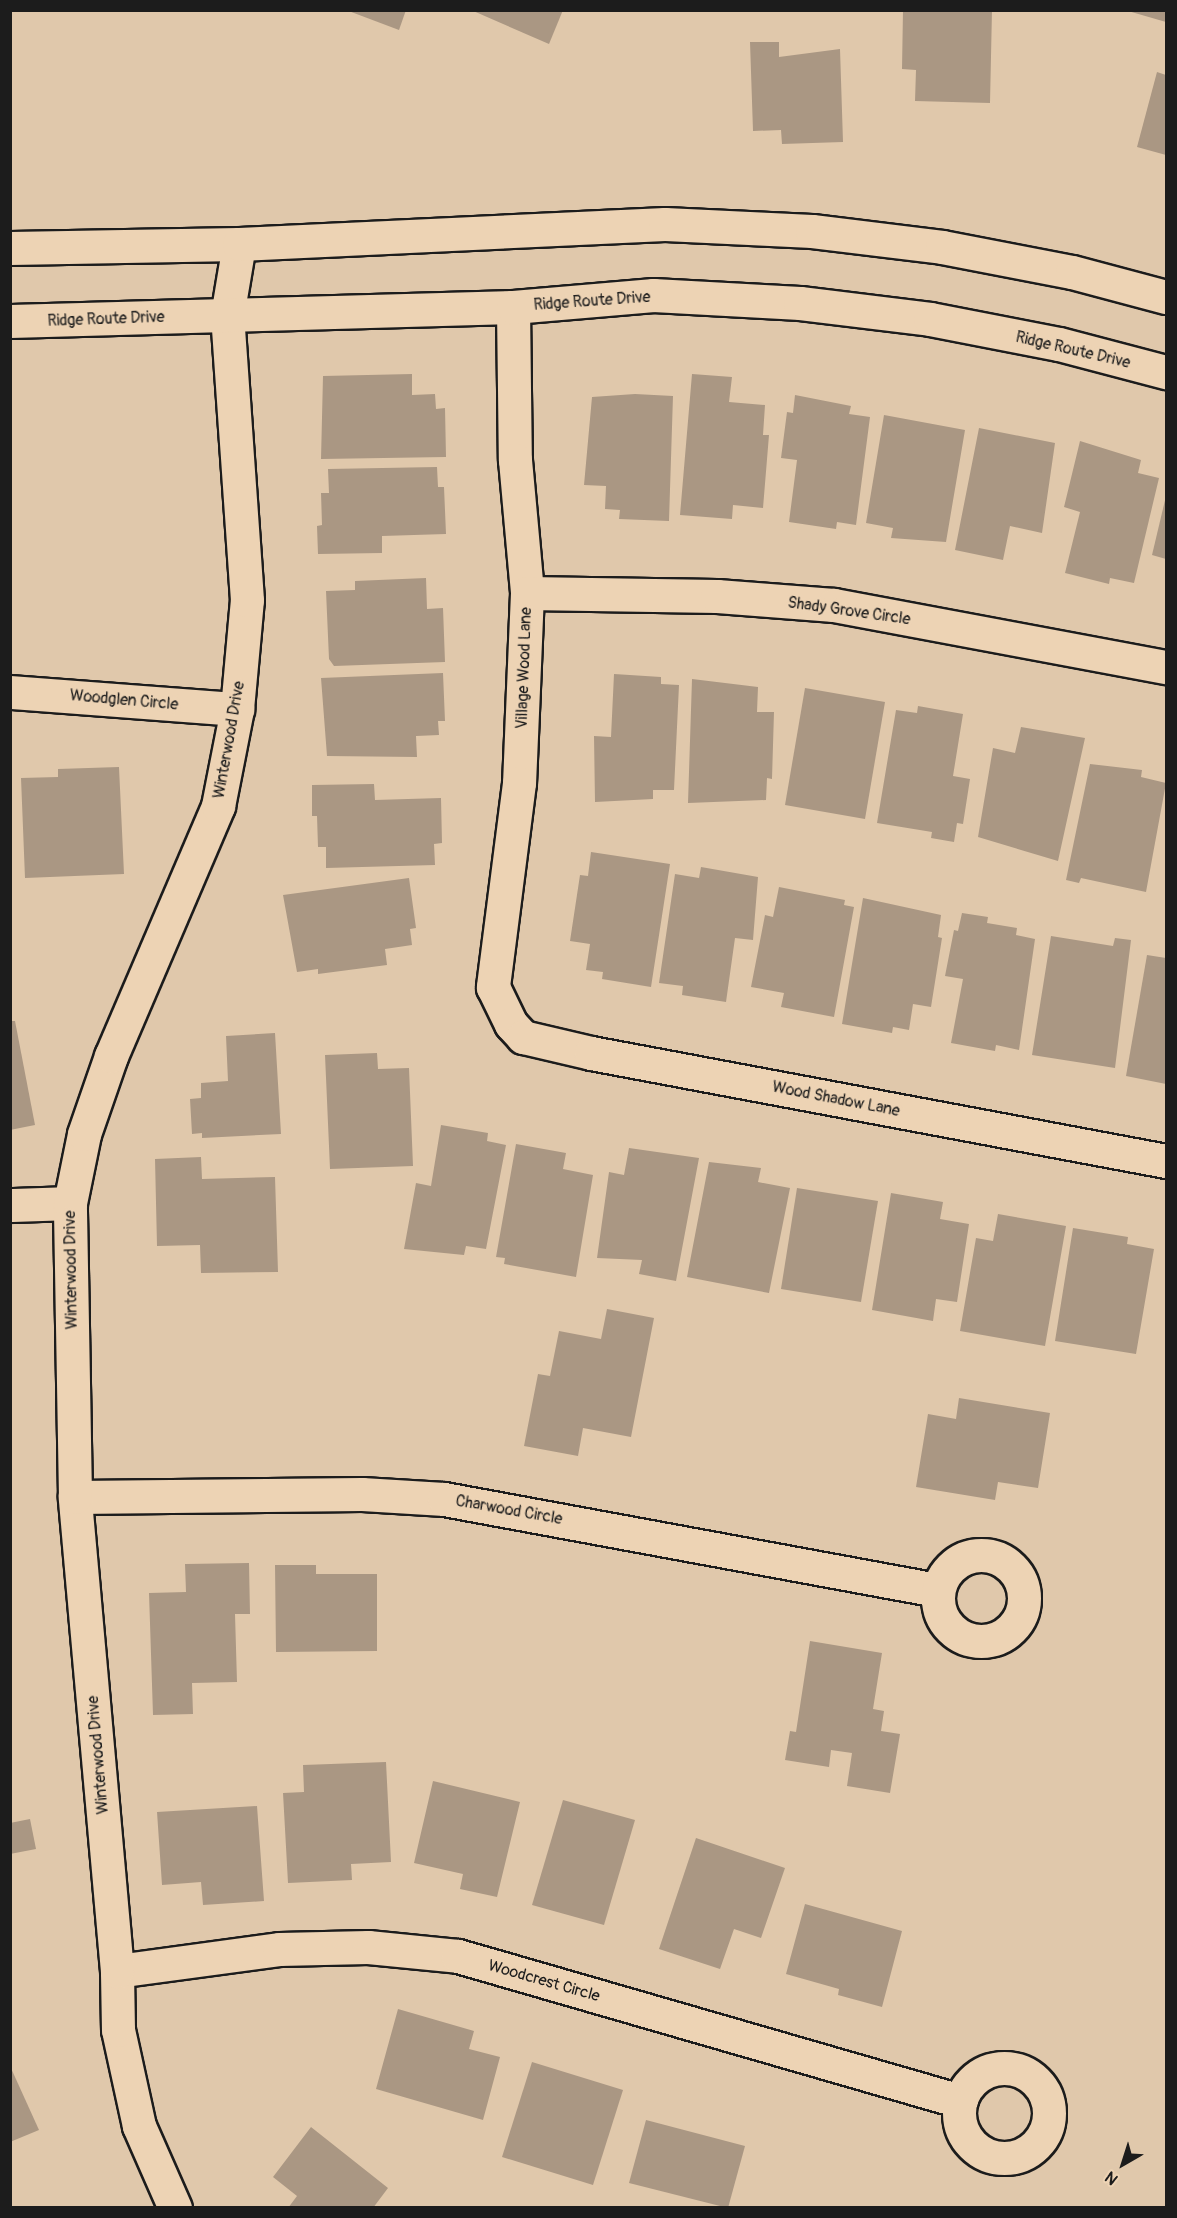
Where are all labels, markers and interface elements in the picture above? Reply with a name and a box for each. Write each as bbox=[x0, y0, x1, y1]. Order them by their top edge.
street label: Ridge Route Drive bbox=[533, 287, 651, 315]
street label: Ridge Route Drive bbox=[47, 307, 165, 331]
street label: Ridge Route Drive bbox=[1014, 327, 1132, 373]
street label: Shady Grove Circle bbox=[786, 593, 912, 629]
street label: Village Wood Lane bbox=[512, 607, 536, 729]
street label: Winterwood Drive bbox=[209, 680, 249, 800]
street label: Woodglen Circle bbox=[69, 686, 179, 714]
street label: Wood Shadow Lane bbox=[771, 1077, 901, 1121]
street label: Winterwood Drive bbox=[60, 1210, 82, 1330]
street label: Charwood Circle bbox=[454, 1491, 564, 1529]
street label: Winterwood Drive bbox=[83, 1695, 113, 1815]
street label: Woodcrest Circle bbox=[486, 1956, 602, 2006]
north arrow bbox=[1093, 2134, 1153, 2194]
text: N bbox=[1101, 2167, 1122, 2189]

